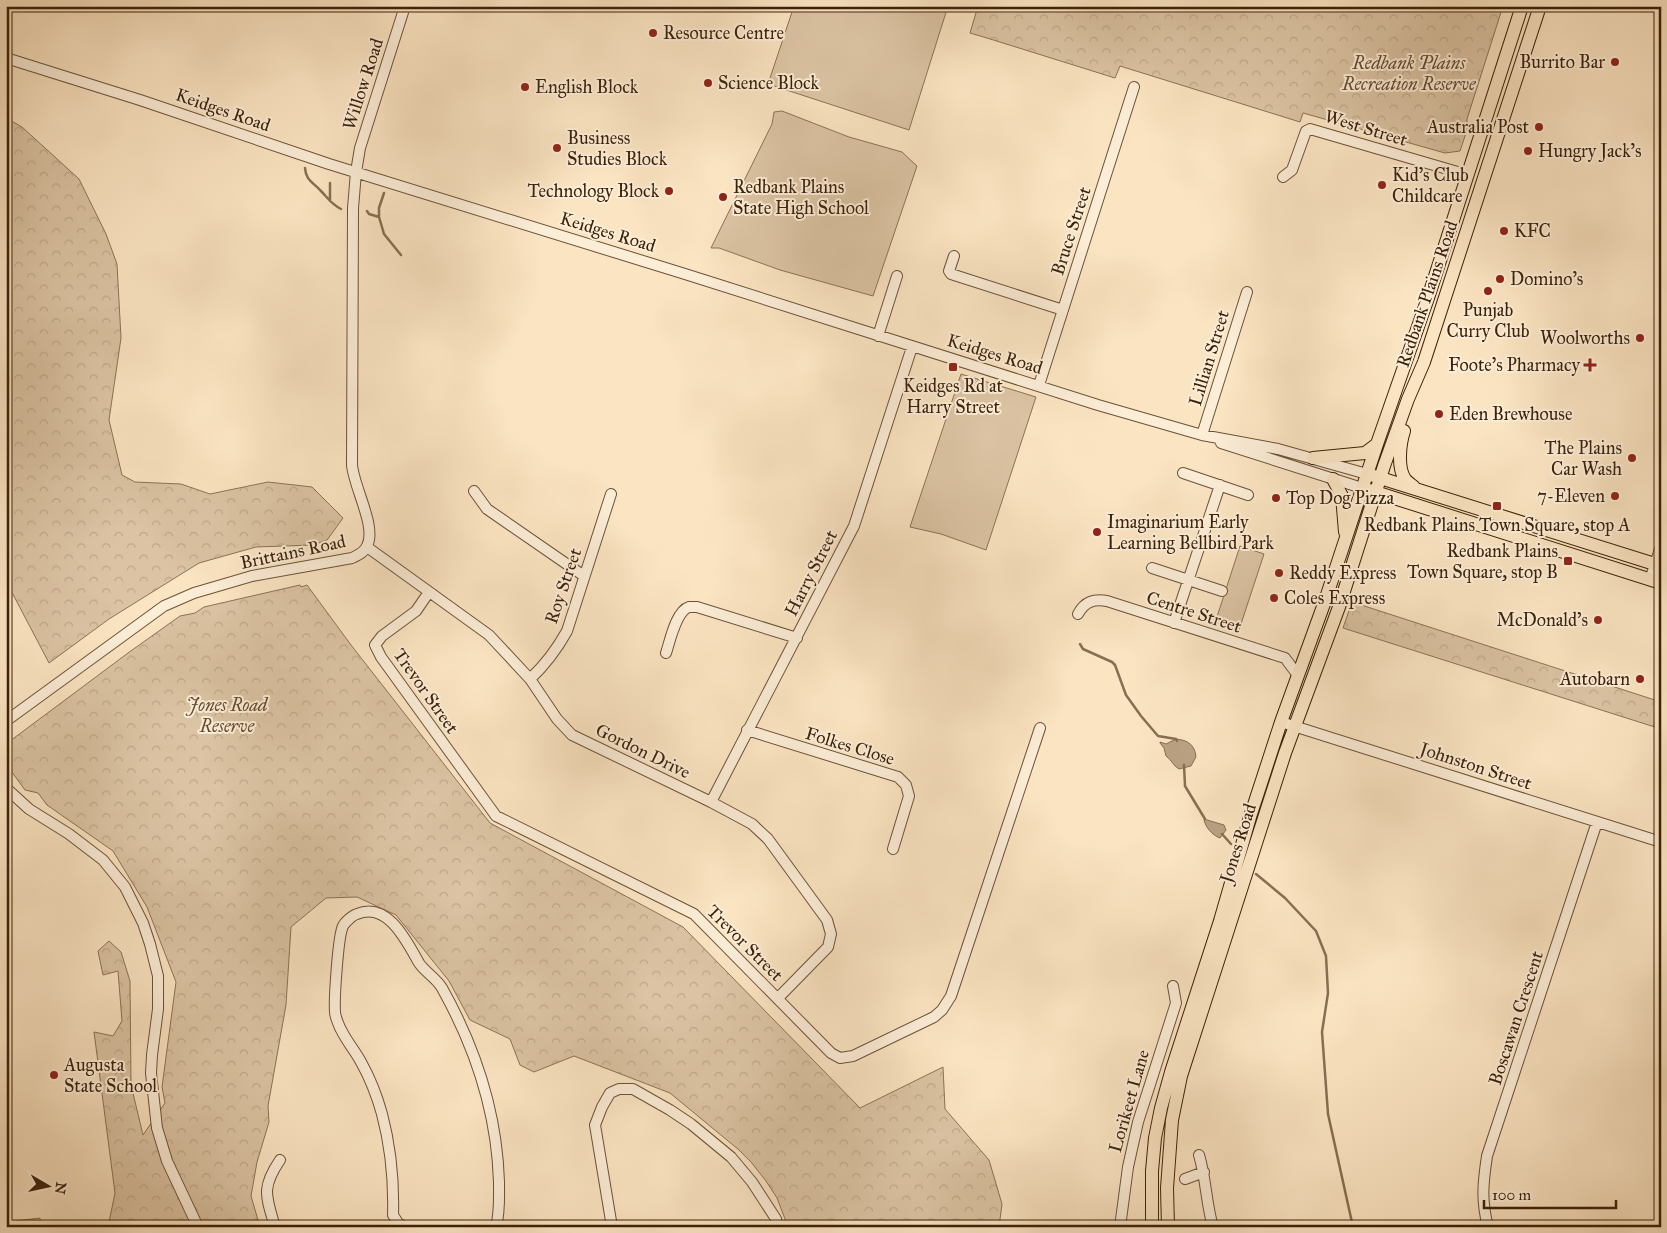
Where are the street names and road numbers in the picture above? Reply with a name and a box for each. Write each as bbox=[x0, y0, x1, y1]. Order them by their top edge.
street label: Willow Road bbox=[338, 35, 388, 133]
street label: Keidges Road bbox=[172, 84, 273, 137]
street label: West Street bbox=[1322, 105, 1411, 151]
street label: Bruce Street bbox=[1046, 183, 1096, 278]
street label: Keidges Road bbox=[557, 207, 658, 258]
street label: Redbank Plains Road bbox=[1392, 218, 1462, 370]
street label: Lillian Street bbox=[1184, 307, 1234, 408]
street label: Keidges Road bbox=[944, 329, 1045, 380]
street label: Harry Street bbox=[780, 526, 842, 620]
street label: Brittains Road bbox=[238, 530, 348, 574]
street label: Roy Street bbox=[540, 545, 586, 627]
street label: Centre Street bbox=[1144, 586, 1245, 638]
street label: Trevor Street bbox=[389, 644, 464, 738]
street label: Gordon Drive bbox=[592, 719, 694, 783]
street label: Folkes Close bbox=[803, 722, 897, 770]
street label: Johnston Street bbox=[1415, 737, 1535, 796]
street label: Jones Road bbox=[1214, 801, 1262, 888]
street label: Trevor Street bbox=[702, 900, 788, 986]
street label: Boscawan Crescent bbox=[1484, 948, 1548, 1088]
street label: Lorikeet Lane bbox=[1104, 1047, 1154, 1155]

